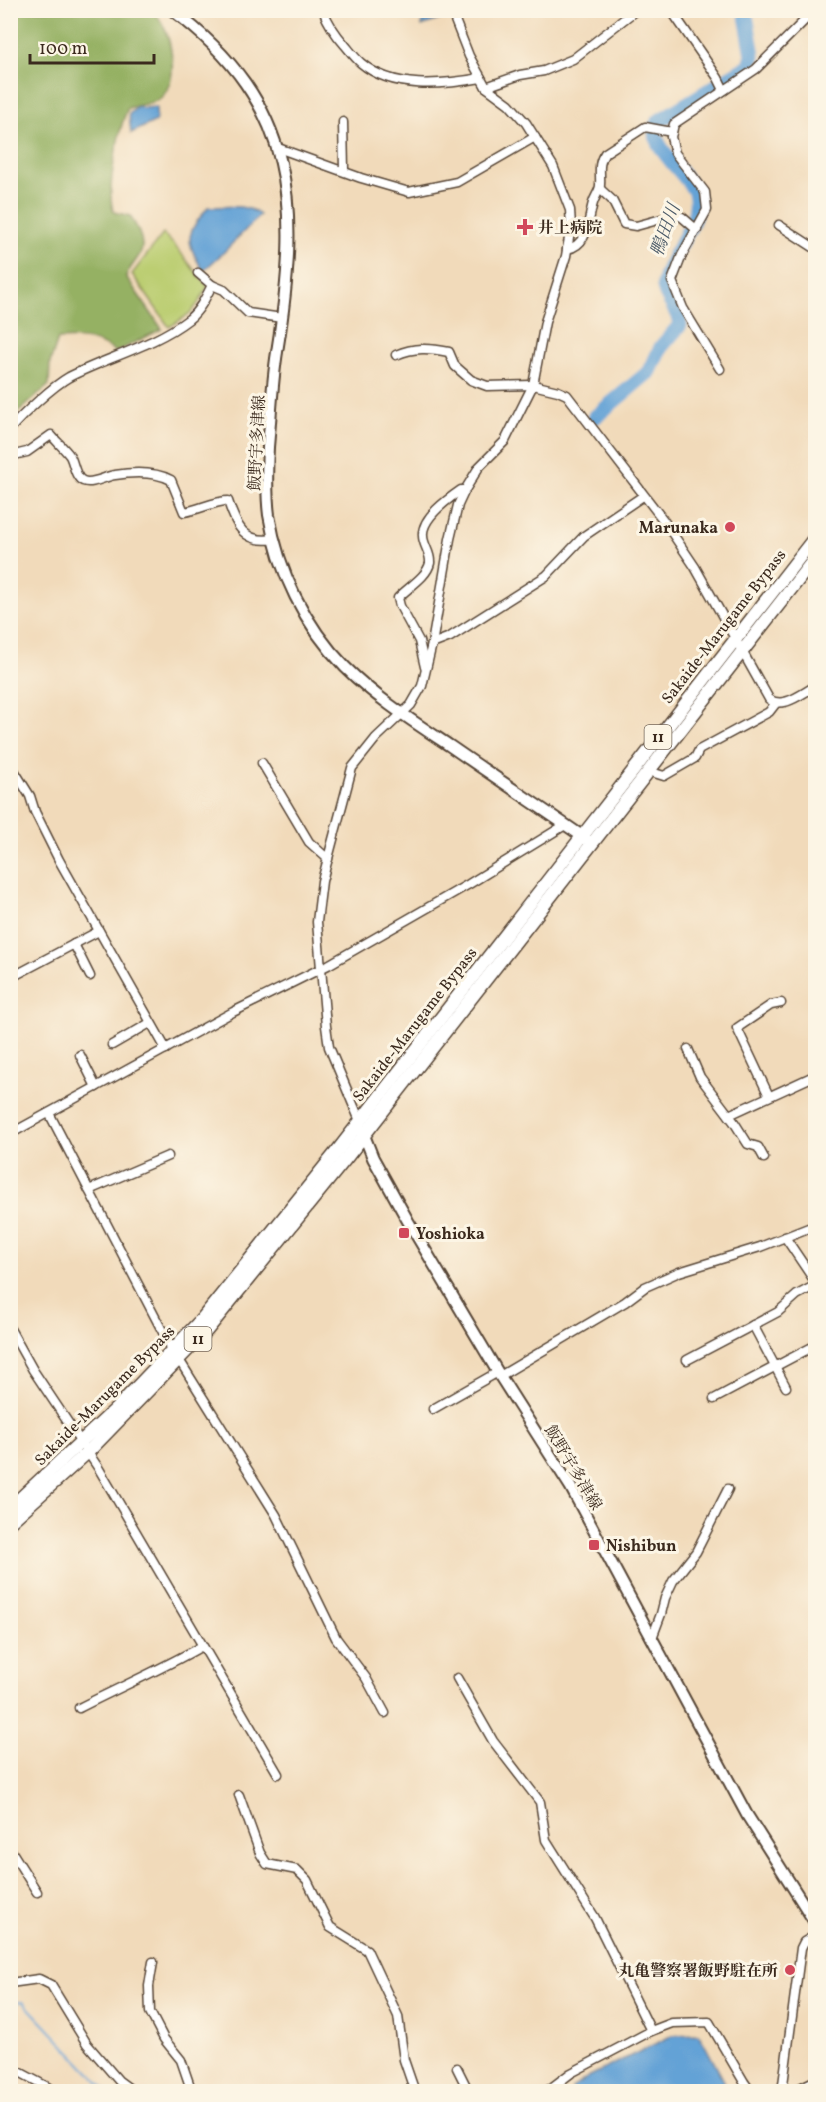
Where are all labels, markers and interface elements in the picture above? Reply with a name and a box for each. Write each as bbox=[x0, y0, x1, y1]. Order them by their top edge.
scale bar bbox=[30, 27, 154, 65]
text: 100 m bbox=[39, 37, 88, 62]
water label: 鴨田川 bbox=[645, 199, 688, 260]
marker: 井上病院 bbox=[516, 218, 534, 236]
place label: 井上病院 bbox=[538, 218, 602, 240]
street label: 飯野宇多津線 bbox=[244, 395, 271, 492]
place label: Marunaka bbox=[639, 518, 718, 540]
marker: Marunaka bbox=[723, 520, 737, 534]
street label: Sakaide-Marugame Bypass bbox=[657, 545, 792, 709]
road number: 11 bbox=[644, 725, 672, 749]
street label: Sakaide-Marugame Bypass bbox=[348, 943, 483, 1107]
place label: Yoshioka bbox=[416, 1224, 485, 1246]
marker: Yoshioka bbox=[397, 1226, 411, 1240]
street label: Sakaide-Marugame Bypass bbox=[30, 1321, 181, 1472]
road number: 11 bbox=[184, 1327, 212, 1351]
street label: 飯野宇多津線 bbox=[538, 1421, 606, 1515]
place label: Nishibun bbox=[606, 1536, 677, 1558]
marker: Nishibun bbox=[587, 1538, 601, 1552]
place label: 丸亀警察署飯野駐在所 bbox=[618, 1961, 778, 1983]
marker: 丸亀警察署飯野駐在所 bbox=[783, 1963, 797, 1977]

